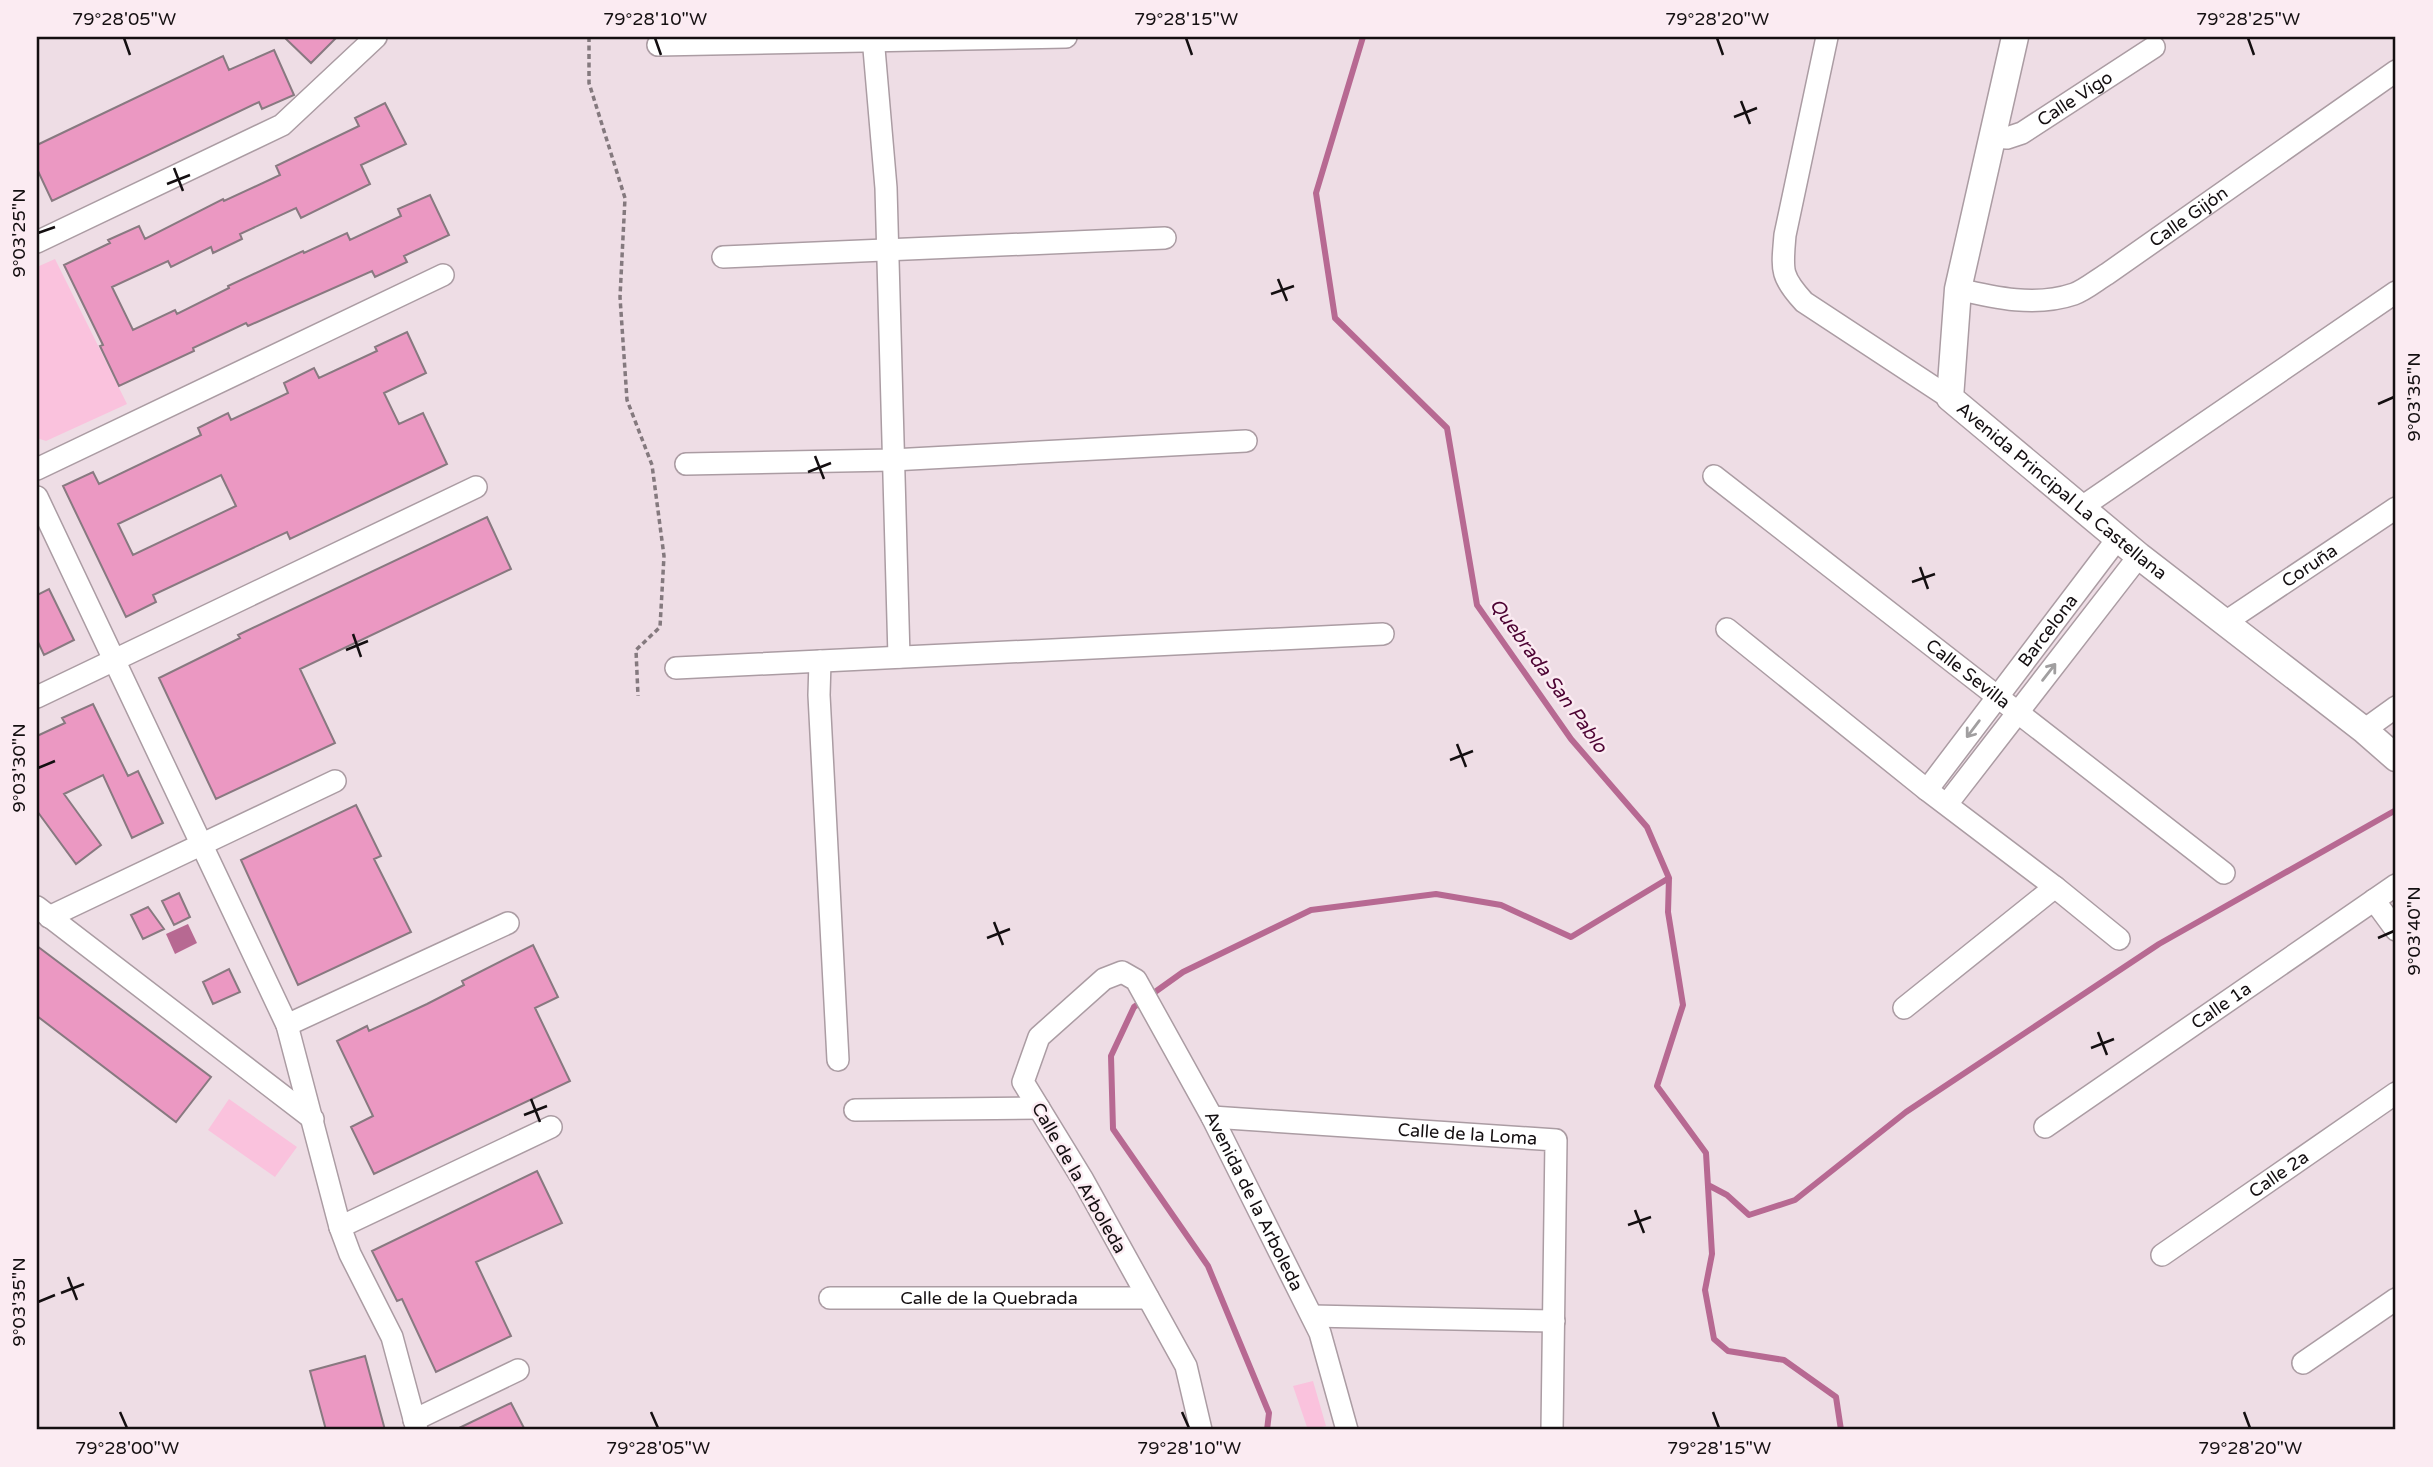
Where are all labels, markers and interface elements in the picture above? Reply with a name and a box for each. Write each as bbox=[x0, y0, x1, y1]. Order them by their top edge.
text: 79°28'05"W bbox=[72, 8, 176, 30]
text: 79°28'10"W bbox=[603, 8, 707, 30]
text: 79°28'15"W bbox=[1134, 8, 1238, 30]
text: 79°28'20"W bbox=[1665, 8, 1769, 30]
text: 79°28'25"W bbox=[2196, 8, 2300, 30]
street label: Calle Vigo bbox=[2033, 66, 2117, 131]
street label: Calle Gijón bbox=[2145, 182, 2232, 252]
text: 9°03'25"N bbox=[8, 188, 30, 278]
text: 9°03'35"N bbox=[2403, 352, 2425, 442]
street label: Avenida Principal La Castellana bbox=[1952, 397, 2171, 584]
street label: Coruña bbox=[2278, 539, 2342, 592]
street label: Barcelona bbox=[2013, 590, 2082, 671]
water label: Quebrada San Pablo bbox=[1485, 594, 1612, 758]
street label: Calle Sevilla bbox=[1922, 634, 2015, 713]
one-way arrow bbox=[2041, 664, 2056, 682]
one-way arrow bbox=[1965, 719, 1980, 737]
text: 9°03'30"N bbox=[8, 723, 30, 813]
text: 9°03'40"N bbox=[2403, 886, 2425, 976]
street label: Calle 1a bbox=[2187, 977, 2255, 1034]
street label: Calle de la Arboleda bbox=[1027, 1099, 1131, 1257]
street label: Avenida de la Arboleda bbox=[1200, 1107, 1308, 1294]
street label: Calle de la Loma bbox=[1397, 1118, 1538, 1150]
street label: Calle 2a bbox=[2245, 1146, 2313, 1203]
text: 9°03'35"N bbox=[8, 1257, 30, 1347]
street label: Calle de la Quebrada bbox=[900, 1287, 1078, 1309]
text: 79°28'00"W bbox=[75, 1437, 179, 1459]
text: 79°28'05"W bbox=[606, 1437, 710, 1459]
text: 79°28'10"W bbox=[1137, 1437, 1241, 1459]
text: 79°28'15"W bbox=[1667, 1437, 1771, 1459]
text: 79°28'20"W bbox=[2198, 1437, 2302, 1459]

